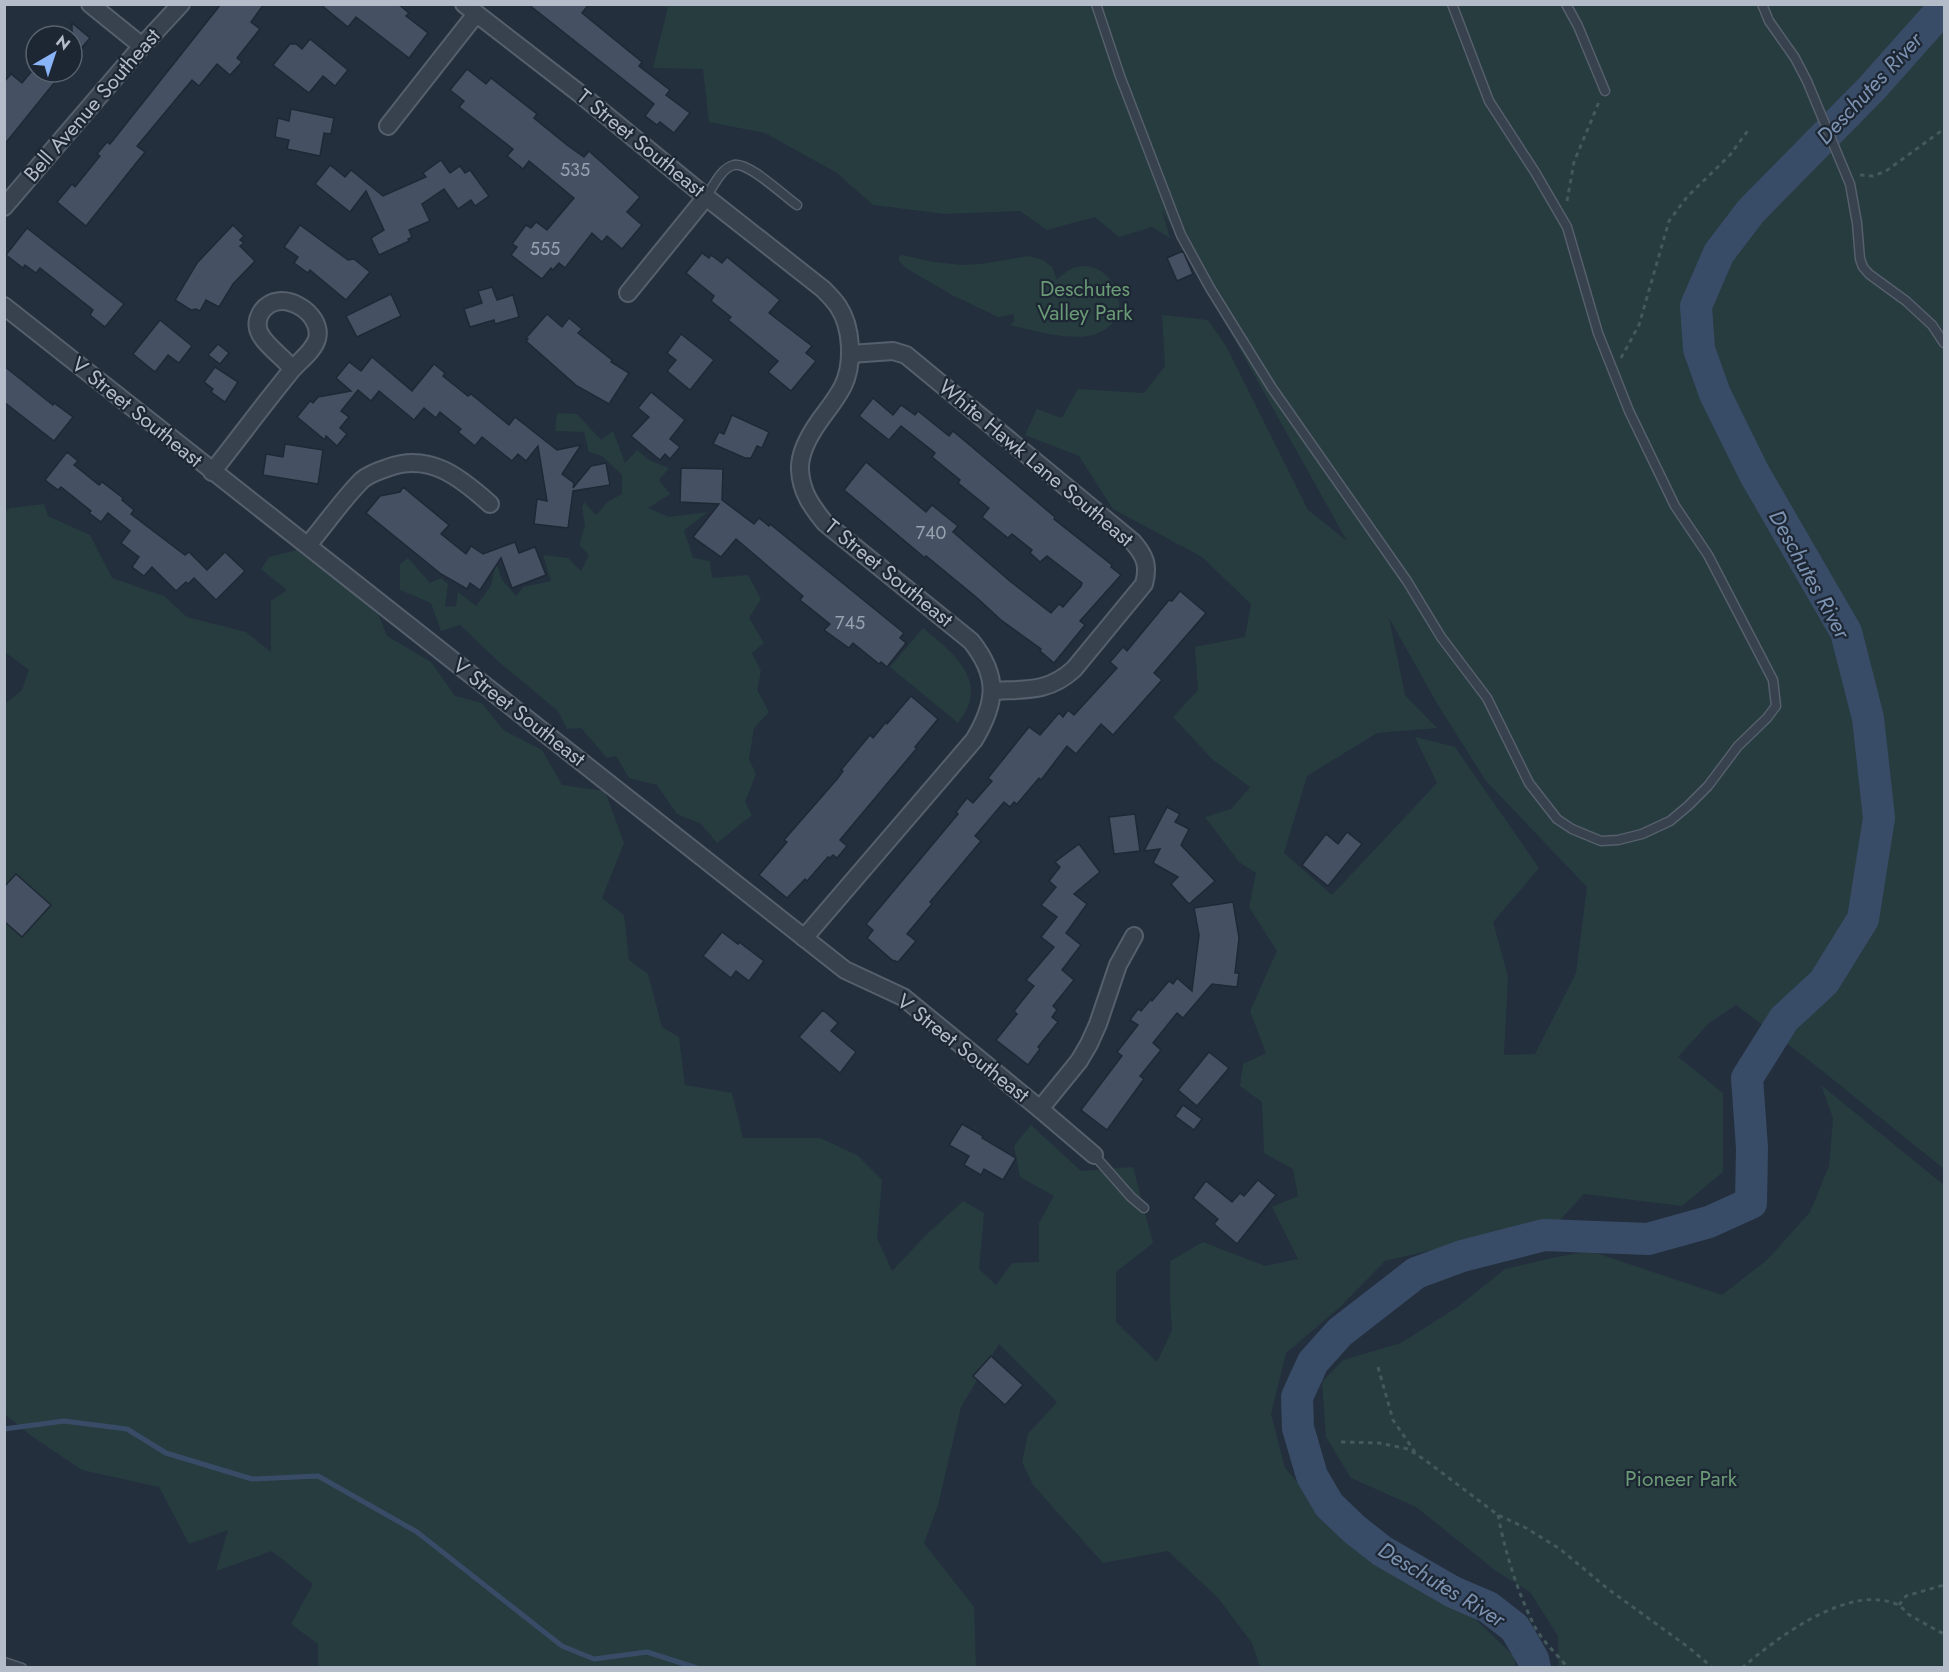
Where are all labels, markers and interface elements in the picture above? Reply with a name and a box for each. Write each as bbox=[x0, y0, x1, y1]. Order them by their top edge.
street label: Bell Avenue Southeast bbox=[17, 22, 167, 188]
north arrow bbox=[24, 24, 84, 84]
water label: Deschutes River bbox=[1809, 24, 1931, 151]
text: N bbox=[51, 30, 75, 56]
street label: T Street Southeast bbox=[571, 82, 711, 204]
house number: 535 bbox=[560, 157, 590, 183]
house number: 555 bbox=[530, 236, 560, 262]
park label: Deschutes Valley Park bbox=[1038, 274, 1133, 328]
street label: V Street Southeast bbox=[65, 350, 209, 474]
street label: White Hawk Lane Southeast bbox=[932, 372, 1140, 554]
water label: Deschutes River bbox=[1761, 504, 1859, 646]
street label: T Street Southeast bbox=[819, 512, 959, 634]
house number: 740 bbox=[916, 520, 947, 546]
house number: 745 bbox=[835, 610, 865, 636]
street label: V Street Southeast bbox=[446, 651, 592, 773]
street label: V Street Southeast bbox=[890, 987, 1036, 1109]
park label: Pioneer Park bbox=[1625, 1464, 1738, 1494]
water label: Deschutes River bbox=[1372, 1533, 1513, 1635]

